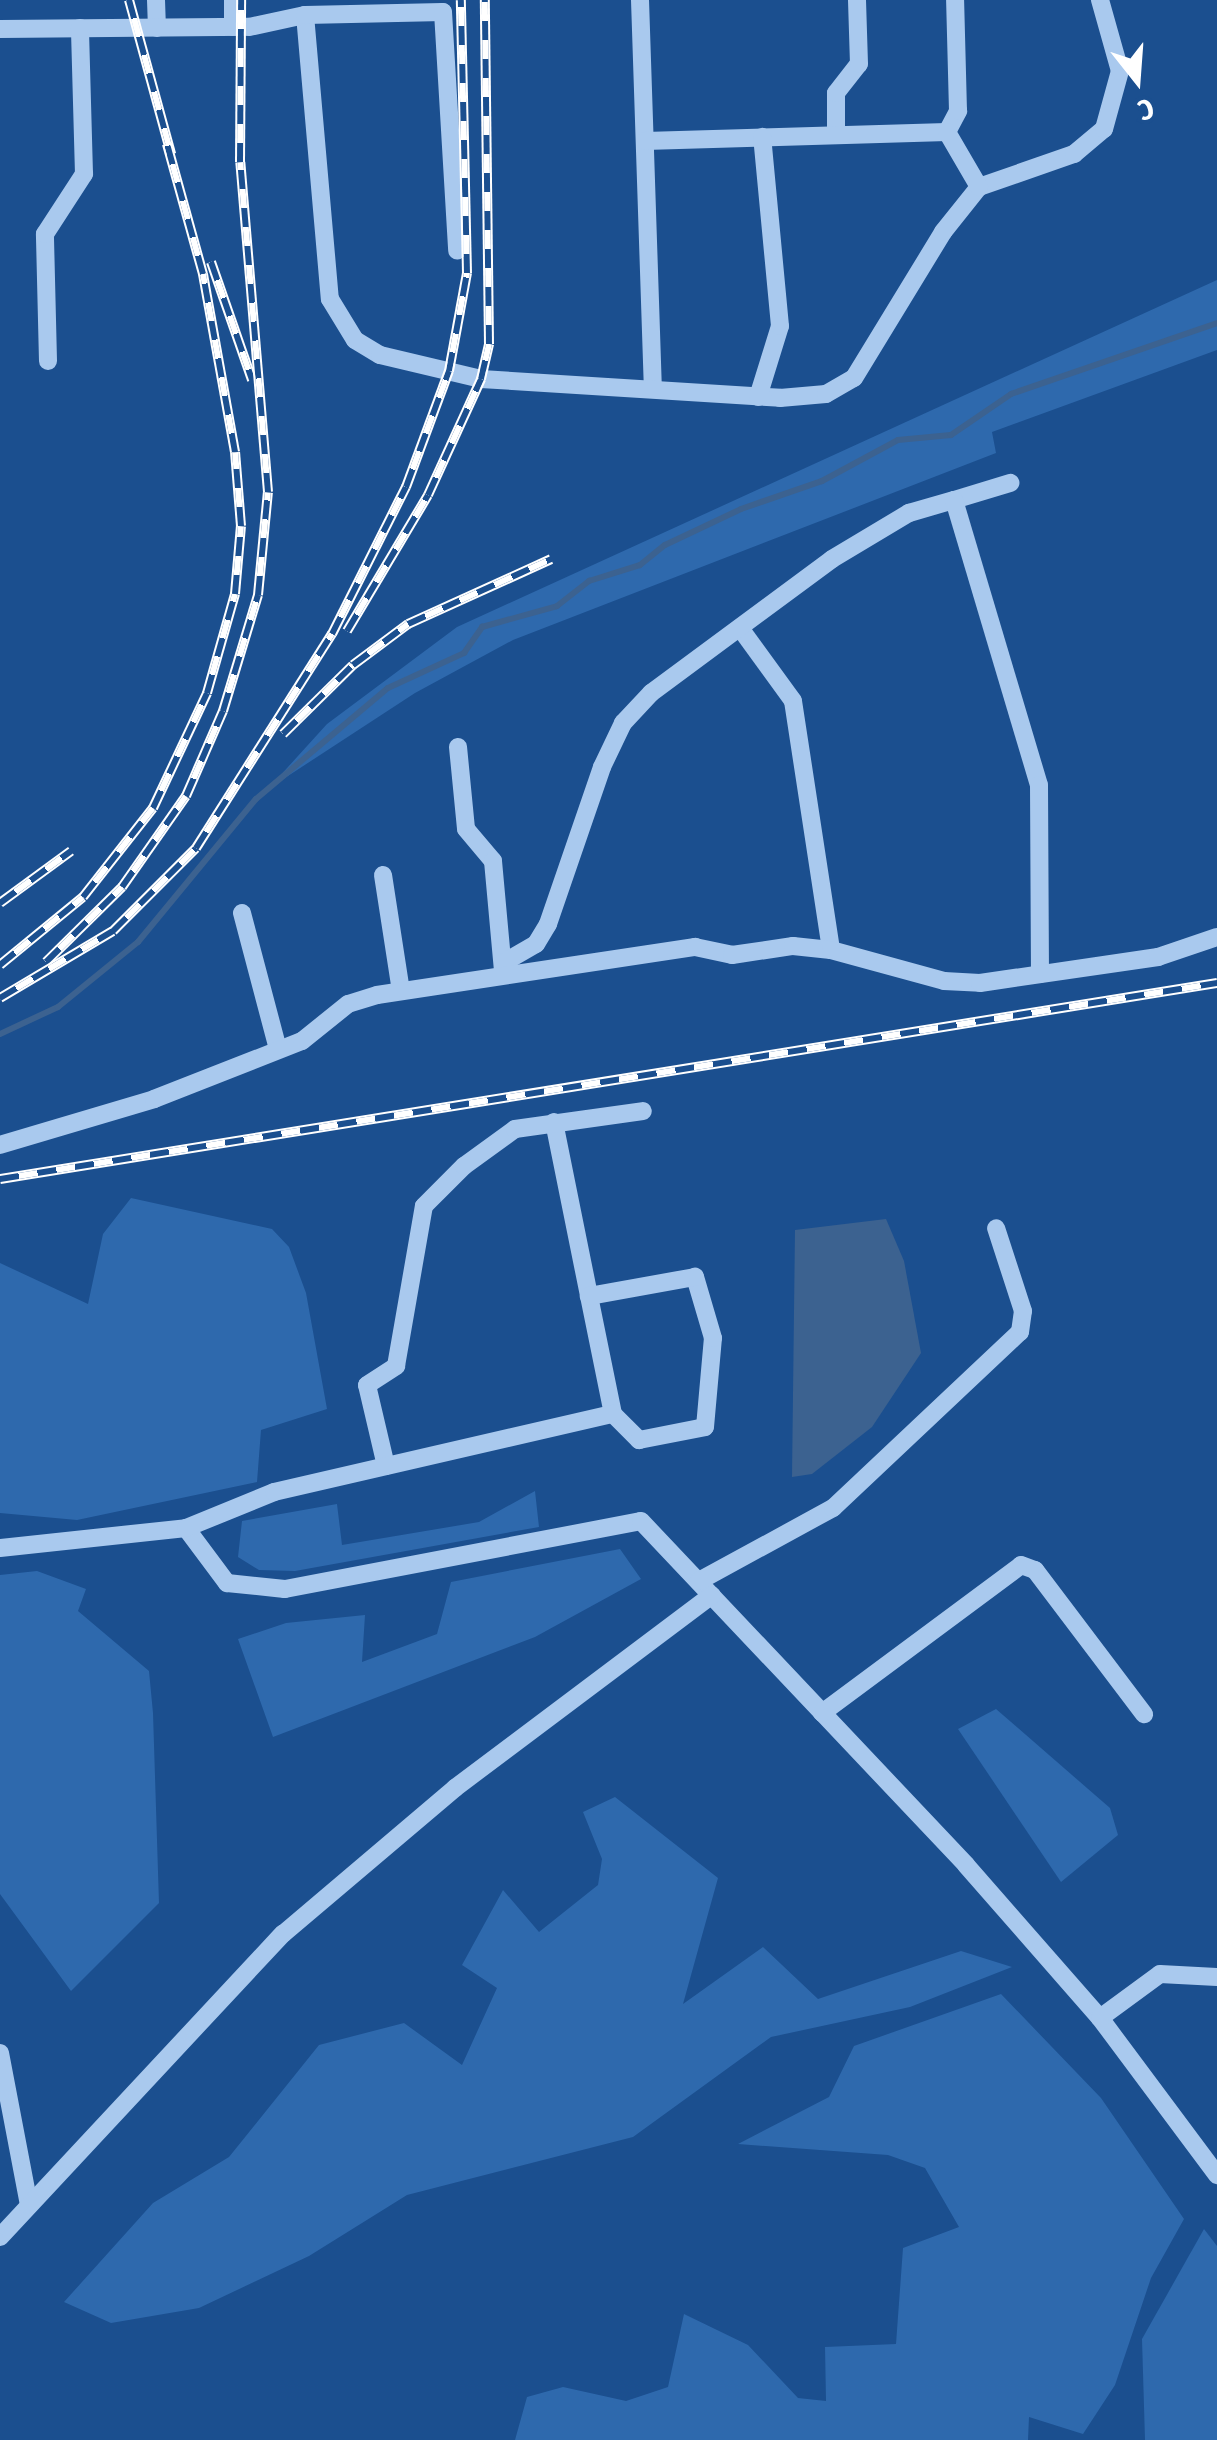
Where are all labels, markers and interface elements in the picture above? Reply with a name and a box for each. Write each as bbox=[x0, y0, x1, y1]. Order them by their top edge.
north arrow bbox=[1087, 30, 1187, 130]
text: С bbox=[1134, 91, 1158, 127]

